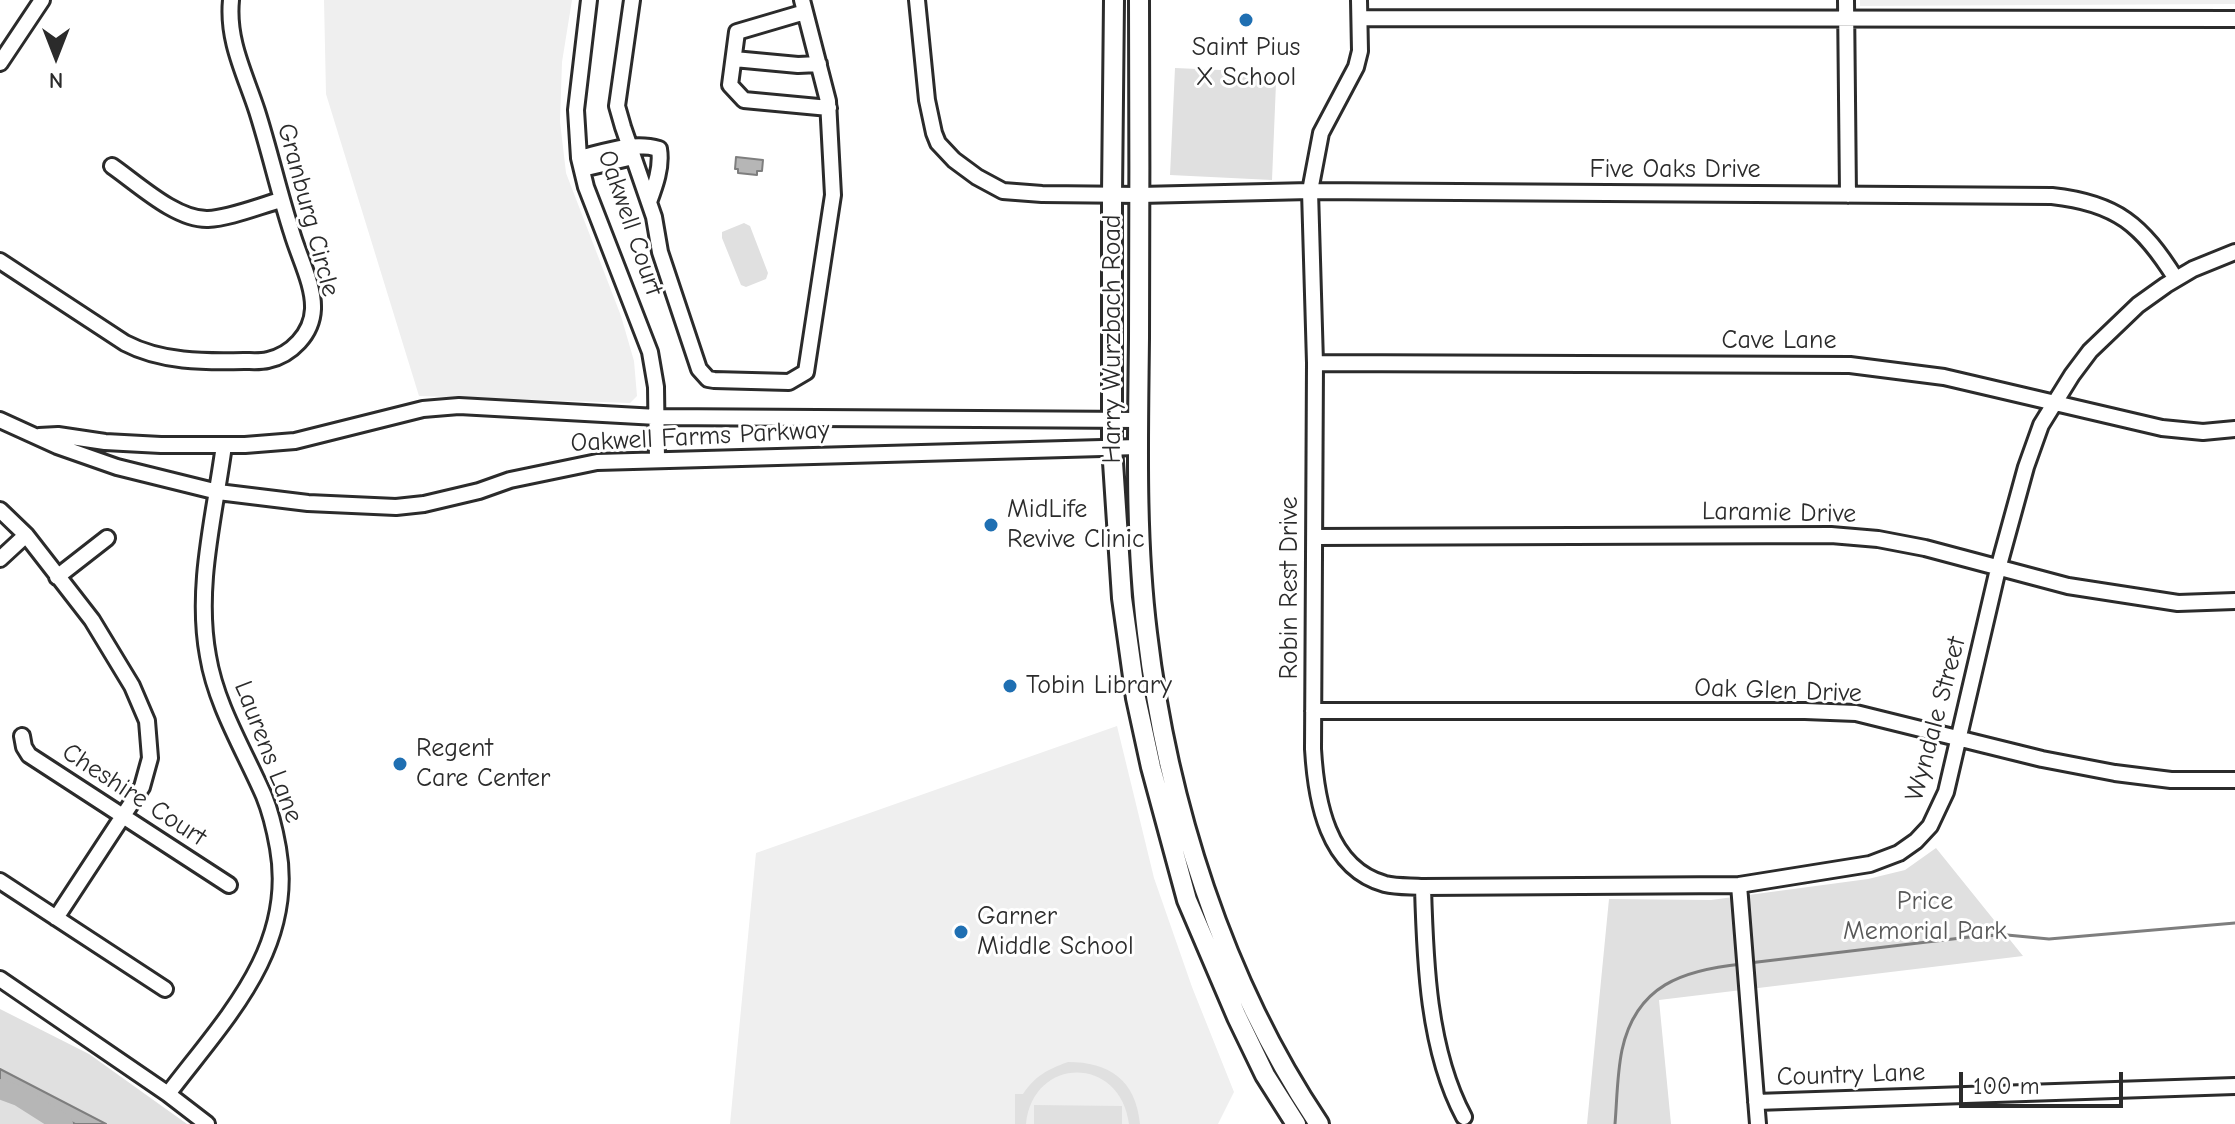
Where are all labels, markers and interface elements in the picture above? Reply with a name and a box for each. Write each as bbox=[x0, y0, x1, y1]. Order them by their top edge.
marker: Saint Pius X School bbox=[1237, 11, 1255, 29]
north arrow bbox=[16, 16, 96, 96]
place label: Saint Pius X School bbox=[1192, 32, 1300, 94]
text: N bbox=[49, 67, 63, 93]
street label: Granburg Circle bbox=[270, 120, 346, 300]
street label: Oakwell Court bbox=[591, 146, 669, 300]
street label: Five Oaks Drive bbox=[1589, 154, 1761, 186]
street label: Harry Wurzbach Road bbox=[1097, 214, 1129, 464]
street label: Cave Lane bbox=[1722, 325, 1836, 357]
street label: Oakwell Farms Parkway bbox=[570, 415, 830, 459]
place label: MidLife Revive Clinic bbox=[1007, 494, 1144, 556]
street label: Laramie Drive bbox=[1702, 496, 1856, 530]
street label: Robin Rest Drive bbox=[1274, 497, 1306, 679]
marker: MidLife Revive Clinic bbox=[982, 516, 1000, 534]
street label: Wyndale Street bbox=[1899, 634, 1973, 804]
place label: Tobin Library bbox=[1026, 670, 1172, 702]
street label: Oak Glen Drive bbox=[1694, 672, 1862, 710]
street label: Laurens Lane bbox=[227, 677, 309, 827]
marker: Tobin Library bbox=[1001, 677, 1019, 695]
place label: Regent Care Center bbox=[416, 733, 550, 794]
street label: Cheshire Court bbox=[56, 737, 212, 853]
marker: Regent Care Center bbox=[391, 755, 409, 773]
park label: Price Memorial Park bbox=[1843, 886, 2007, 948]
place label: Garner Middle School bbox=[977, 901, 1134, 962]
marker: Garner Middle School bbox=[952, 923, 970, 941]
scale bar bbox=[1963, 1056, 2127, 1106]
street label: Country Lane bbox=[1776, 1057, 1926, 1093]
text: 100 m bbox=[1973, 1072, 2040, 1100]

